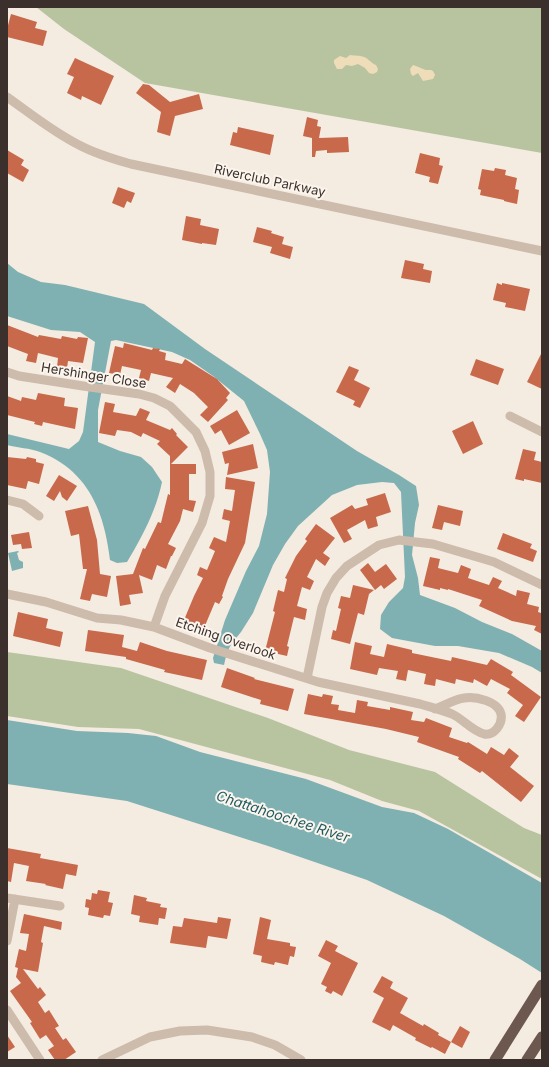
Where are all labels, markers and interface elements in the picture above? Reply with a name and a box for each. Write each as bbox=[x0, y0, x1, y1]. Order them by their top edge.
street label: Riverclub Parkway bbox=[213, 160, 327, 200]
street label: Hershinger Close bbox=[40, 359, 148, 391]
street label: Etching Overlook bbox=[174, 613, 278, 663]
water label: Chattahoochee River bbox=[214, 786, 352, 846]

